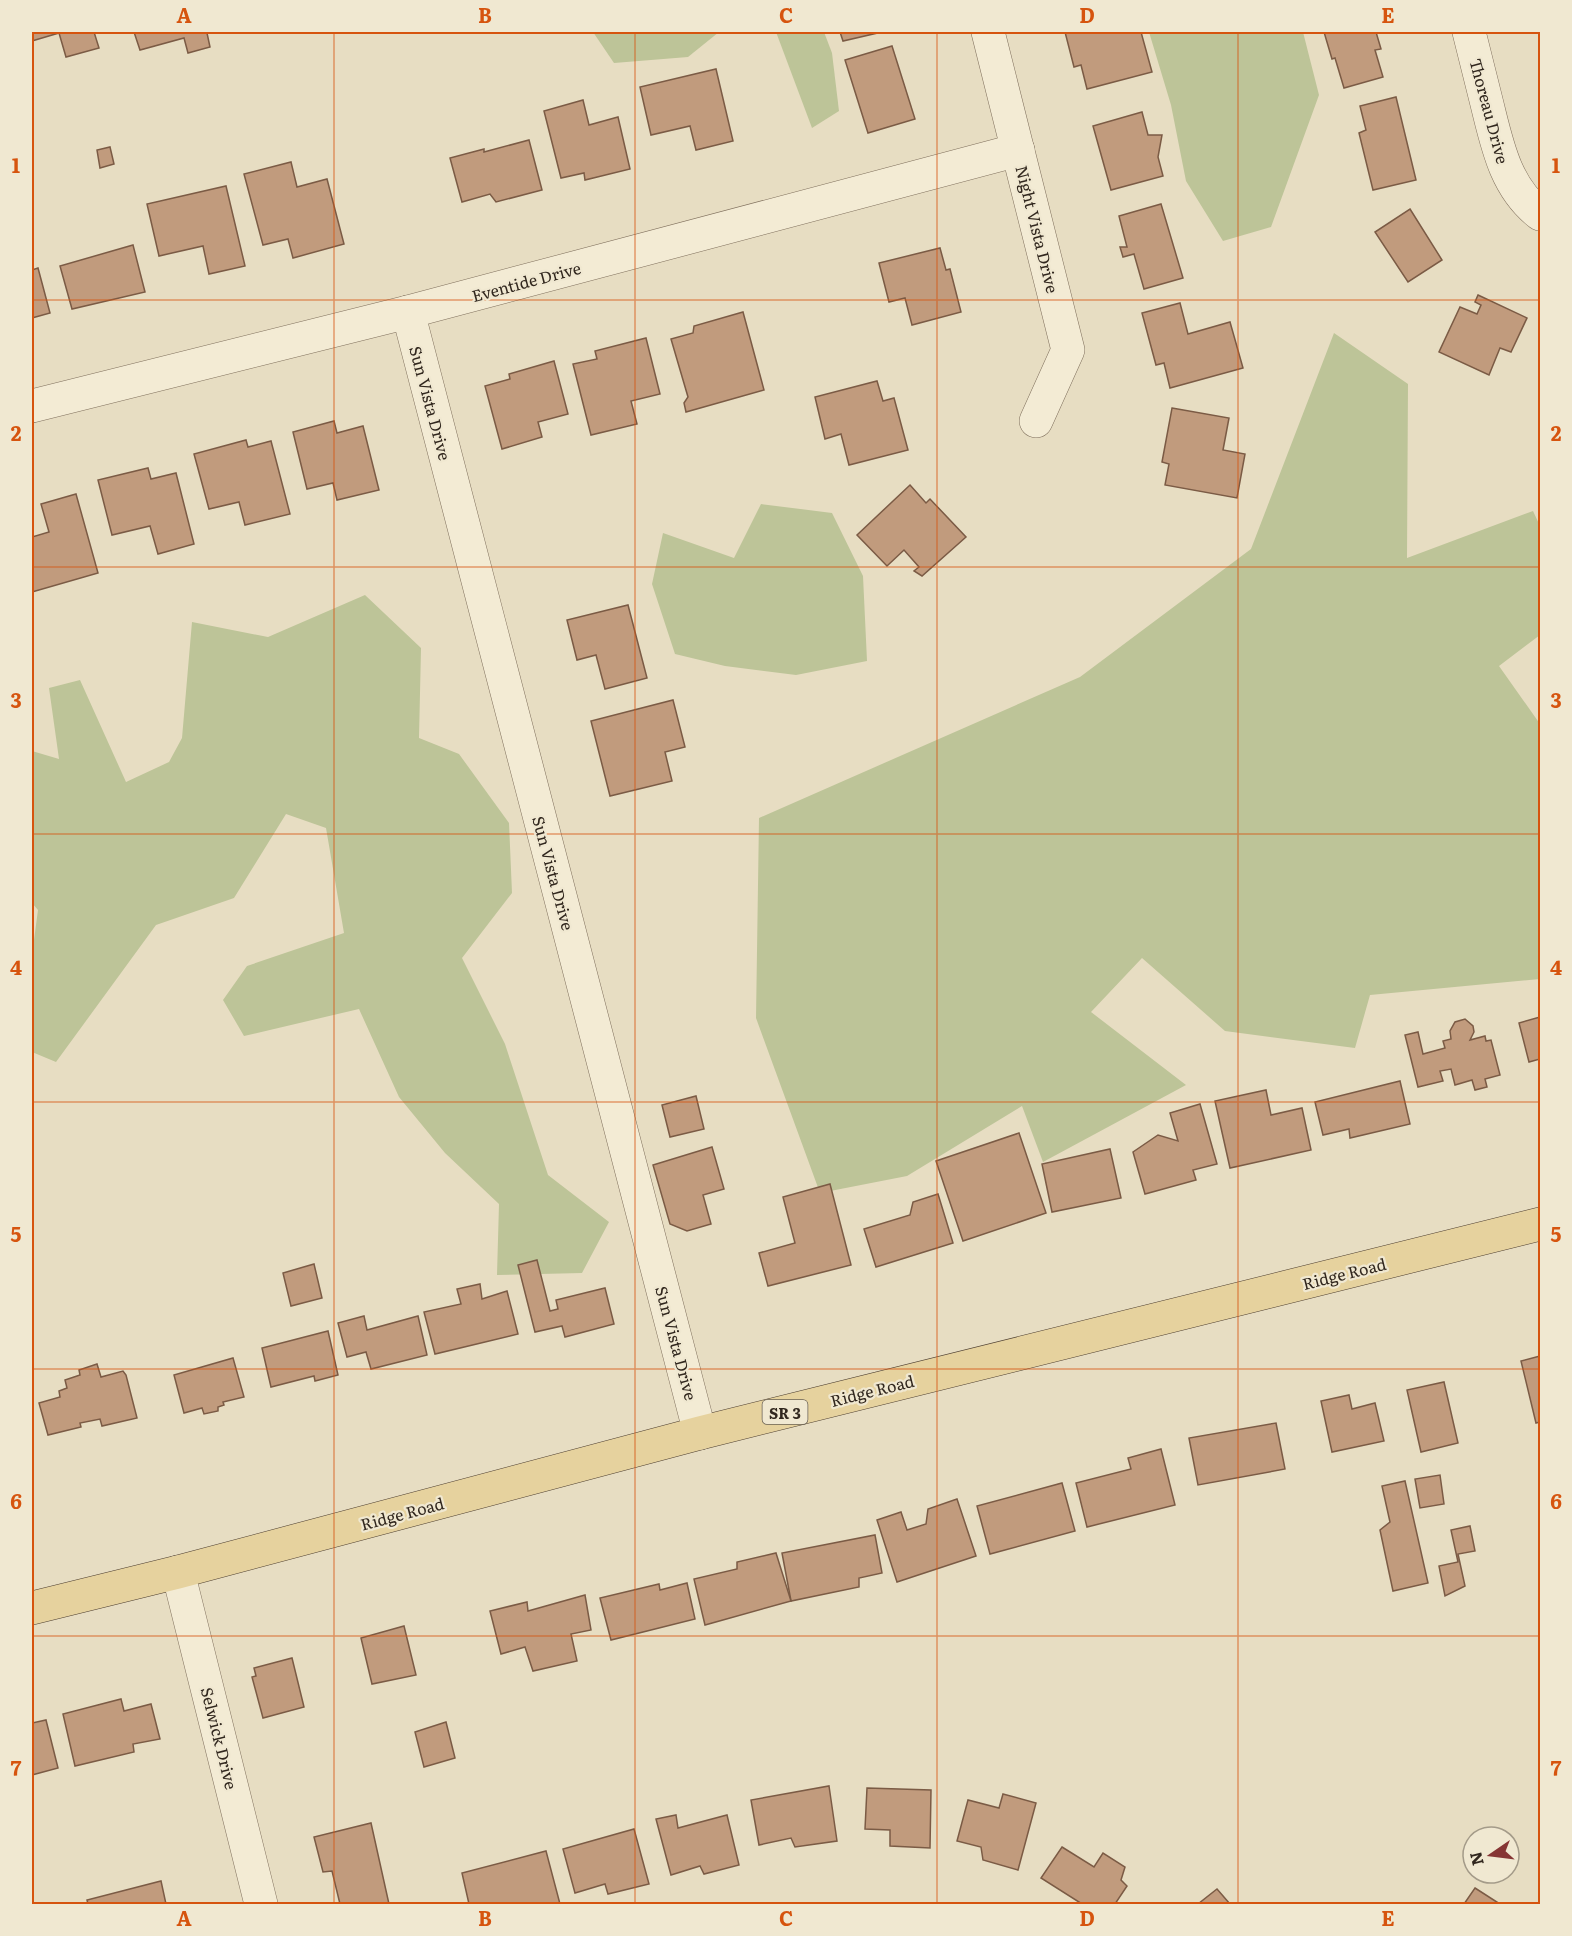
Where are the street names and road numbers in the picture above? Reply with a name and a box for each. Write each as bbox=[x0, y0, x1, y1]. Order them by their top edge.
street label: Thoreau Drive bbox=[1464, 56, 1516, 166]
street label: Night Vista Drive bbox=[1011, 163, 1065, 295]
street label: Eventide Drive bbox=[469, 255, 583, 307]
street label: Sun Vista Drive bbox=[404, 343, 458, 463]
street label: Sun Vista Drive bbox=[527, 813, 581, 933]
street label: Ridge Road bbox=[1300, 1251, 1389, 1295]
street label: Sun Vista Drive bbox=[650, 1283, 704, 1403]
street label: Ridge Road bbox=[828, 1368, 917, 1412]
road number: SR 3 bbox=[762, 1400, 808, 1424]
street label: Ridge Road bbox=[358, 1490, 447, 1536]
street label: Selwick Drive bbox=[196, 1684, 244, 1792]

